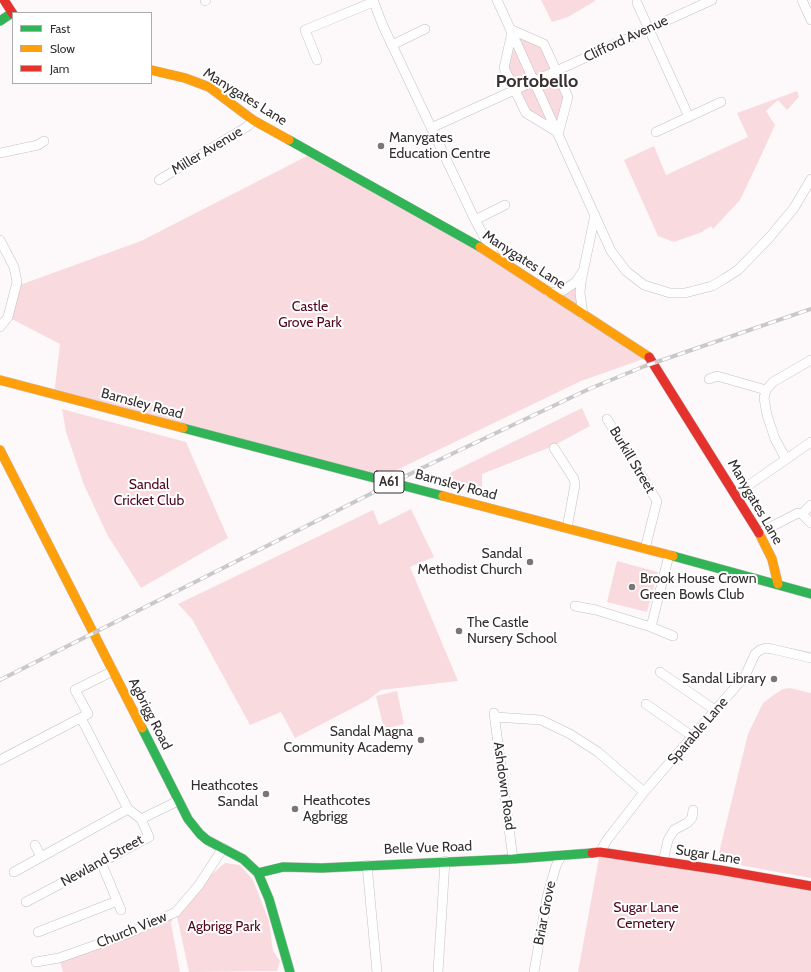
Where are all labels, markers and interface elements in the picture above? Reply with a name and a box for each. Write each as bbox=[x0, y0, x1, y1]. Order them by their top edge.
legend bbox=[12, 12, 152, 84]
street label: Clifford Avenue bbox=[581, 12, 671, 66]
text: Fast bbox=[50, 21, 70, 36]
text: Slow bbox=[50, 41, 75, 56]
text: Jam bbox=[50, 61, 69, 76]
street label: Manygates Lane bbox=[200, 65, 290, 129]
district label: Portobello bbox=[496, 71, 578, 93]
street label: Miller Avenue bbox=[168, 123, 246, 179]
place label: Manygates Education Centre bbox=[389, 130, 490, 162]
marker: Manygates Education Centre bbox=[376, 141, 386, 151]
street label: Manygates Lane bbox=[479, 227, 569, 293]
park label: Castle Grove Park bbox=[278, 299, 342, 332]
street label: Barnsley Road bbox=[99, 385, 185, 423]
street label: Burkill Street bbox=[605, 424, 659, 496]
street label: Manygates Lane bbox=[724, 456, 786, 548]
street label: Barnsley Road bbox=[413, 466, 499, 504]
road number: A61 bbox=[374, 471, 404, 493]
park label: Sandal Cricket Club bbox=[114, 477, 184, 510]
place label: Sandal Methodist Church bbox=[417, 546, 522, 578]
marker: Sandal Methodist Church bbox=[525, 557, 535, 567]
place label: Brook House Crown Green Bowls Club bbox=[640, 571, 757, 604]
marker: Brook House Crown Green Bowls Club bbox=[627, 582, 637, 592]
place label: The Castle Nursery School bbox=[467, 615, 557, 648]
marker: The Castle Nursery School bbox=[454, 626, 464, 636]
place label: Sandal Library bbox=[682, 671, 766, 687]
marker: Sandal Library bbox=[769, 674, 779, 684]
street label: Agbrigg Road bbox=[125, 675, 175, 753]
street label: Sparable Lane bbox=[664, 694, 732, 768]
place label: Sandal Magna Community Academy bbox=[284, 724, 413, 756]
marker: Sandal Magna Community Academy bbox=[416, 735, 426, 745]
street label: Ashdown Road bbox=[489, 741, 519, 831]
place label: Heathcotes Sandal bbox=[191, 778, 258, 810]
marker: Heathcotes Sandal bbox=[261, 789, 271, 799]
place label: Heathcotes Agbrigg bbox=[303, 793, 370, 826]
marker: Heathcotes Agbrigg bbox=[290, 804, 300, 814]
street label: Newland Street bbox=[58, 831, 146, 891]
street label: Belle Vue Road bbox=[384, 838, 472, 858]
street label: Sugar Lane bbox=[674, 842, 742, 868]
street label: Briar Grove bbox=[531, 879, 559, 947]
park label: Sugar Lane Cemetery bbox=[613, 900, 679, 932]
street label: Church View bbox=[94, 908, 170, 952]
park label: Agbrigg Park bbox=[188, 919, 260, 935]

